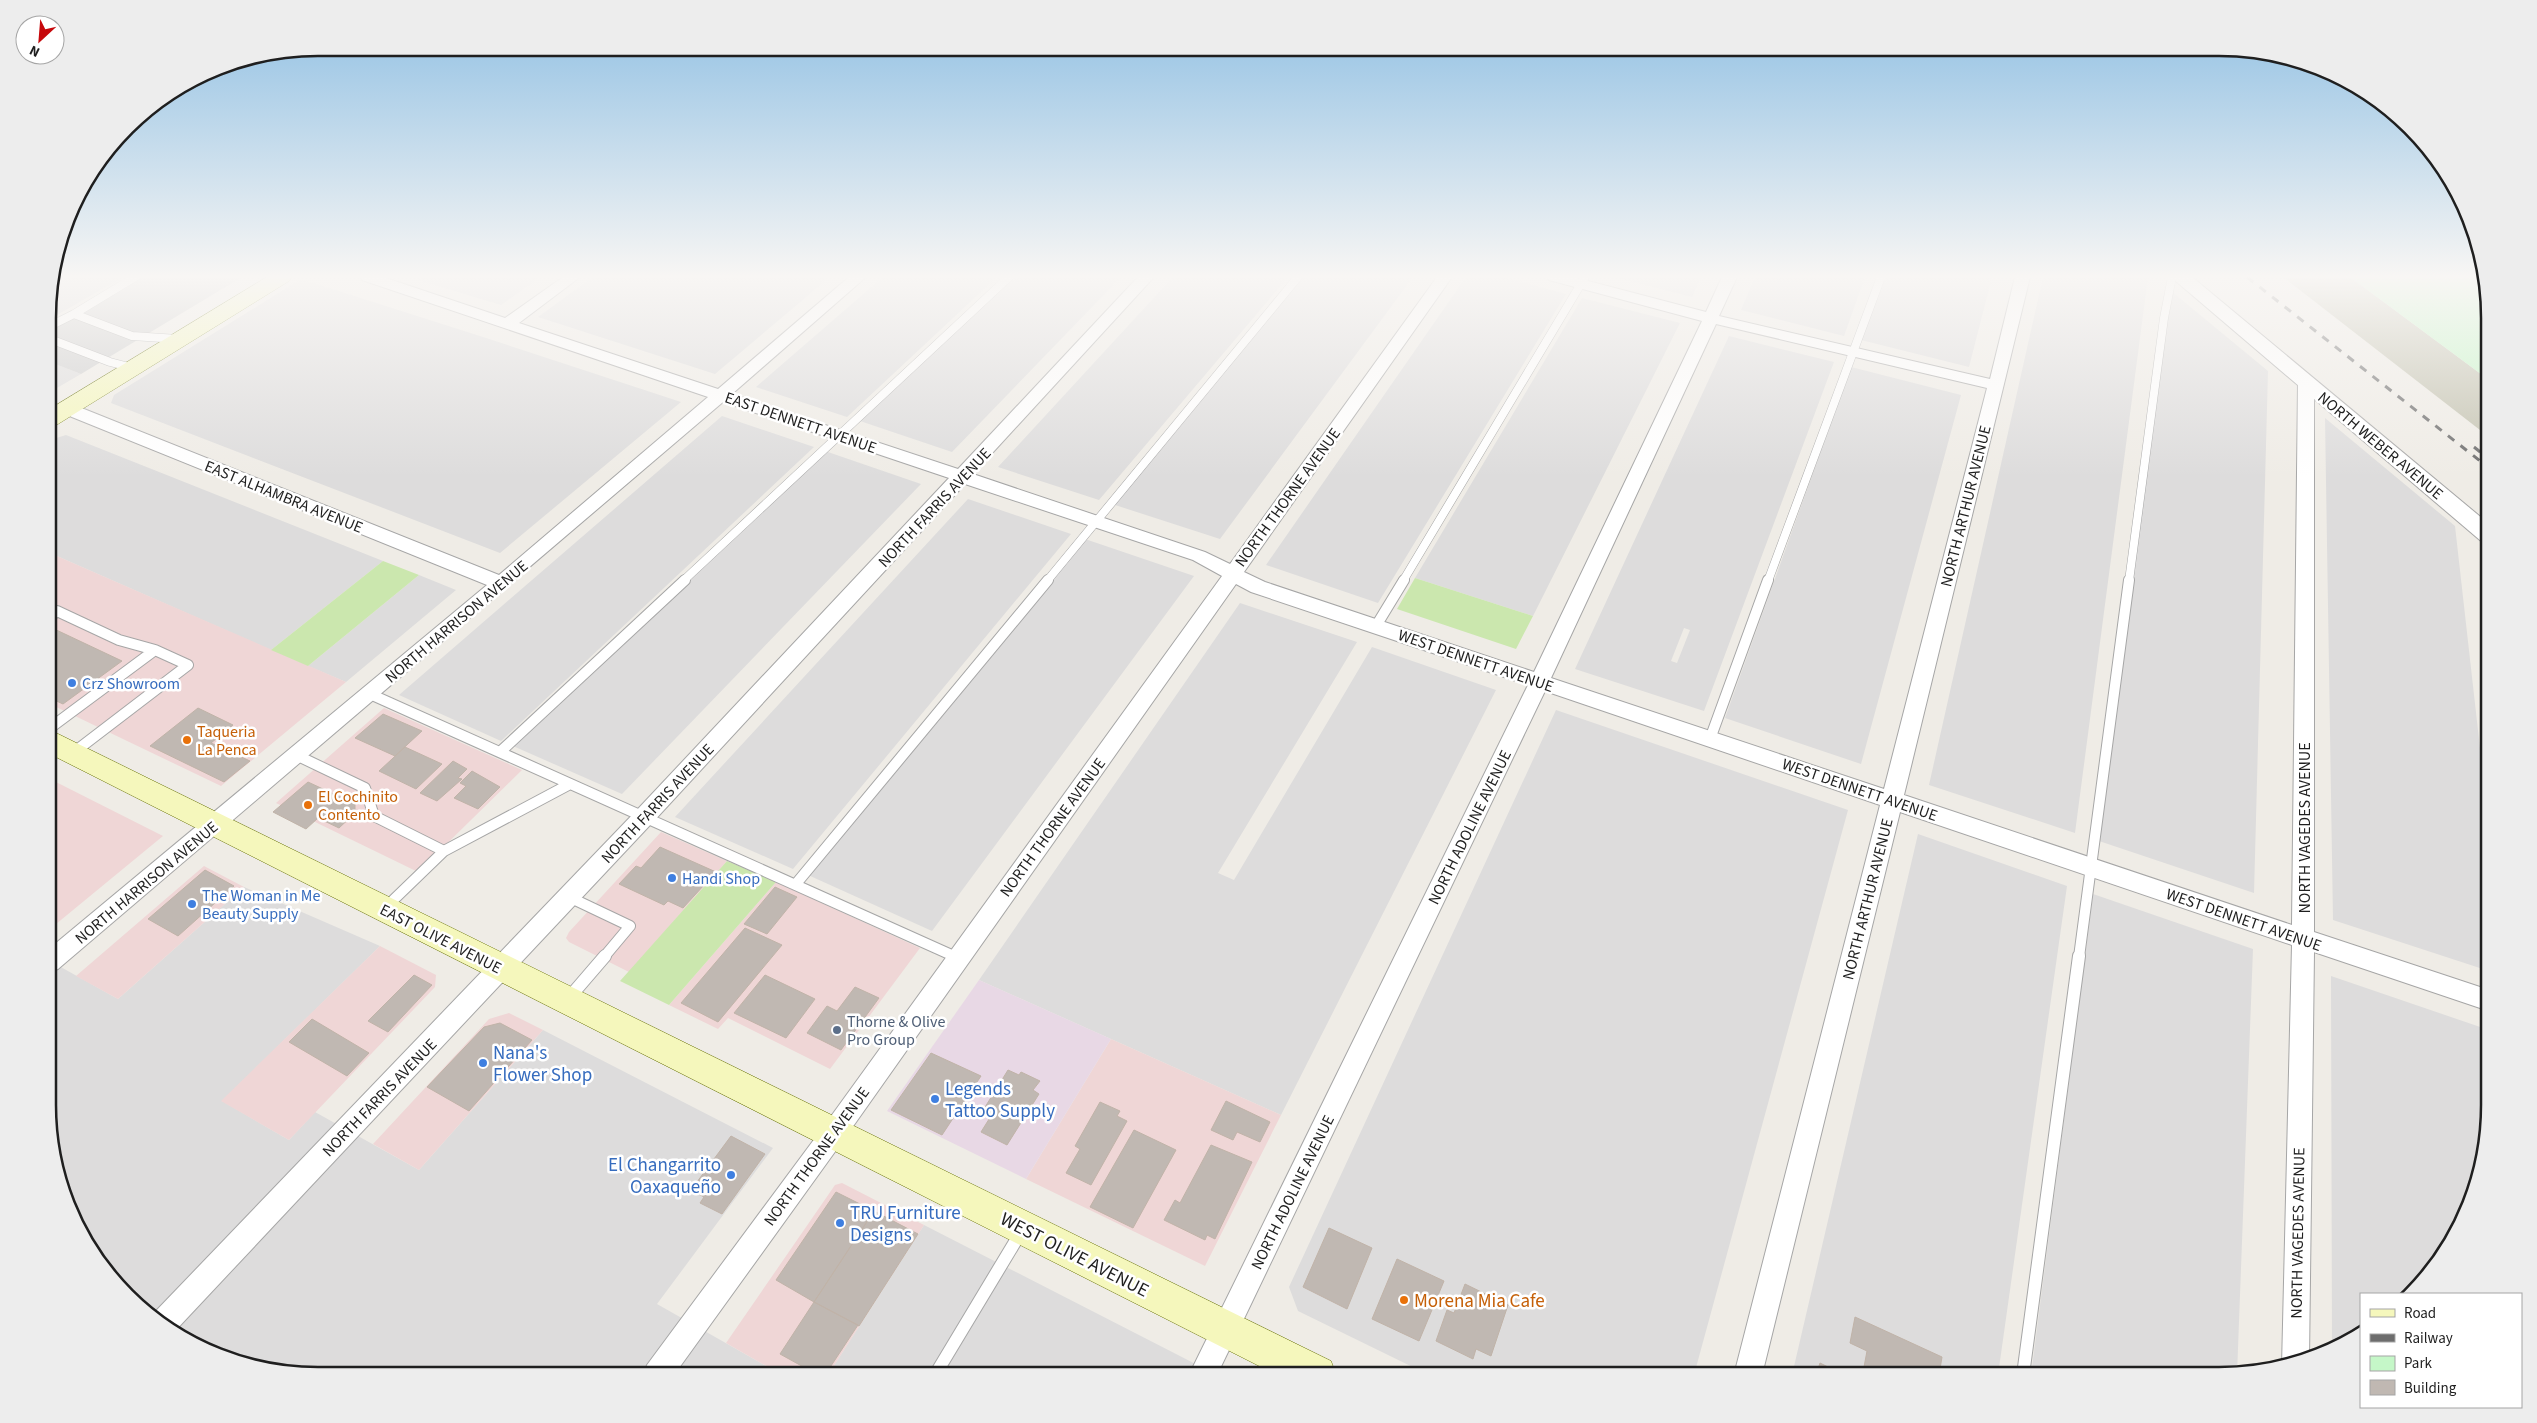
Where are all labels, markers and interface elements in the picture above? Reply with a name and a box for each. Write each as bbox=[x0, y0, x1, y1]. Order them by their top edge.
north arrow bbox=[15, 15, 65, 65]
text: N bbox=[26, 40, 43, 62]
street label: EAST DENNETT AVENUE bbox=[722, 387, 879, 459]
street label: NORTH WEBER AVENUE bbox=[2313, 387, 2448, 505]
street label: NORTH ARTHUR AVENUE bbox=[1935, 423, 1997, 589]
street label: NORTH THORNE AVENUE bbox=[1230, 424, 1346, 572]
street label: NORTH FARRIS AVENUE bbox=[873, 443, 996, 572]
street label: EAST ALHAMBRA AVENUE bbox=[201, 455, 366, 539]
street label: NORTH HARRISON AVENUE bbox=[380, 555, 533, 688]
street label: WEST DENNETT AVENUE bbox=[1395, 624, 1556, 698]
place label: Crz Showroom bbox=[82, 673, 180, 695]
marker: Crz Showroom bbox=[66, 677, 78, 689]
place label: Taqueria La Penca bbox=[197, 721, 257, 761]
marker: Taqueria La Penca bbox=[181, 734, 193, 746]
street label: NORTH FARRIS AVENUE bbox=[596, 739, 719, 868]
street label: NORTH VAGEDES AVENUE bbox=[2294, 742, 2316, 914]
street label: NORTH ADOLINE AVENUE bbox=[1423, 746, 1517, 908]
street label: WEST DENNETT AVENUE bbox=[1779, 753, 1940, 827]
street label: NORTH THORNE AVENUE bbox=[995, 754, 1111, 902]
place label: El Cochinito Contento bbox=[318, 786, 398, 826]
marker: El Cochinito Contento bbox=[302, 799, 314, 811]
street label: NORTH HARRISON AVENUE bbox=[70, 816, 223, 949]
street label: NORTH ARTHUR AVENUE bbox=[1837, 816, 1899, 982]
place label: Handi Shop bbox=[682, 868, 760, 890]
marker: Handi Shop bbox=[666, 872, 678, 884]
street label: WEST DENNETT AVENUE bbox=[2163, 883, 2324, 957]
place label: The Woman in Me Beauty Supply bbox=[202, 885, 320, 925]
marker: The Woman in Me Beauty Supply bbox=[186, 898, 198, 910]
street label: EAST OLIVE AVENUE bbox=[376, 899, 505, 979]
place label: Thorne & Olive Pro Group bbox=[847, 1011, 945, 1051]
marker: Thorne & Olive Pro Group bbox=[831, 1024, 843, 1036]
street label: NORTH FARRIS AVENUE bbox=[317, 1034, 442, 1162]
place label: Nana's Flower Shop bbox=[493, 1040, 592, 1089]
marker: Nana's Flower Shop bbox=[477, 1057, 489, 1069]
place label: Legends Tattoo Supply bbox=[945, 1076, 1055, 1125]
street label: NORTH THORNE AVENUE bbox=[759, 1083, 875, 1231]
marker: Legends Tattoo Supply bbox=[929, 1093, 941, 1105]
street label: NORTH ADOLINE AVENUE bbox=[1246, 1111, 1340, 1273]
street label: NORTH VAGEDES AVENUE bbox=[2286, 1147, 2310, 1319]
place label: El Changarrito Oaxaqueño bbox=[608, 1152, 721, 1201]
marker: El Changarrito Oaxaqueño bbox=[725, 1169, 737, 1181]
place label: TRU Furniture Designs bbox=[850, 1200, 961, 1249]
street label: WEST OLIVE AVENUE bbox=[995, 1206, 1153, 1304]
marker: TRU Furniture Designs bbox=[834, 1217, 846, 1229]
place label: Morena Mia Cafe bbox=[1414, 1288, 1545, 1315]
legend bbox=[2360, 1293, 2522, 1408]
marker: Morena Mia Cafe bbox=[1398, 1294, 1410, 1306]
text: Road bbox=[2404, 1303, 2436, 1324]
text: Railway bbox=[2404, 1328, 2453, 1349]
text: Park bbox=[2404, 1353, 2433, 1374]
text: Building bbox=[2404, 1378, 2457, 1399]

